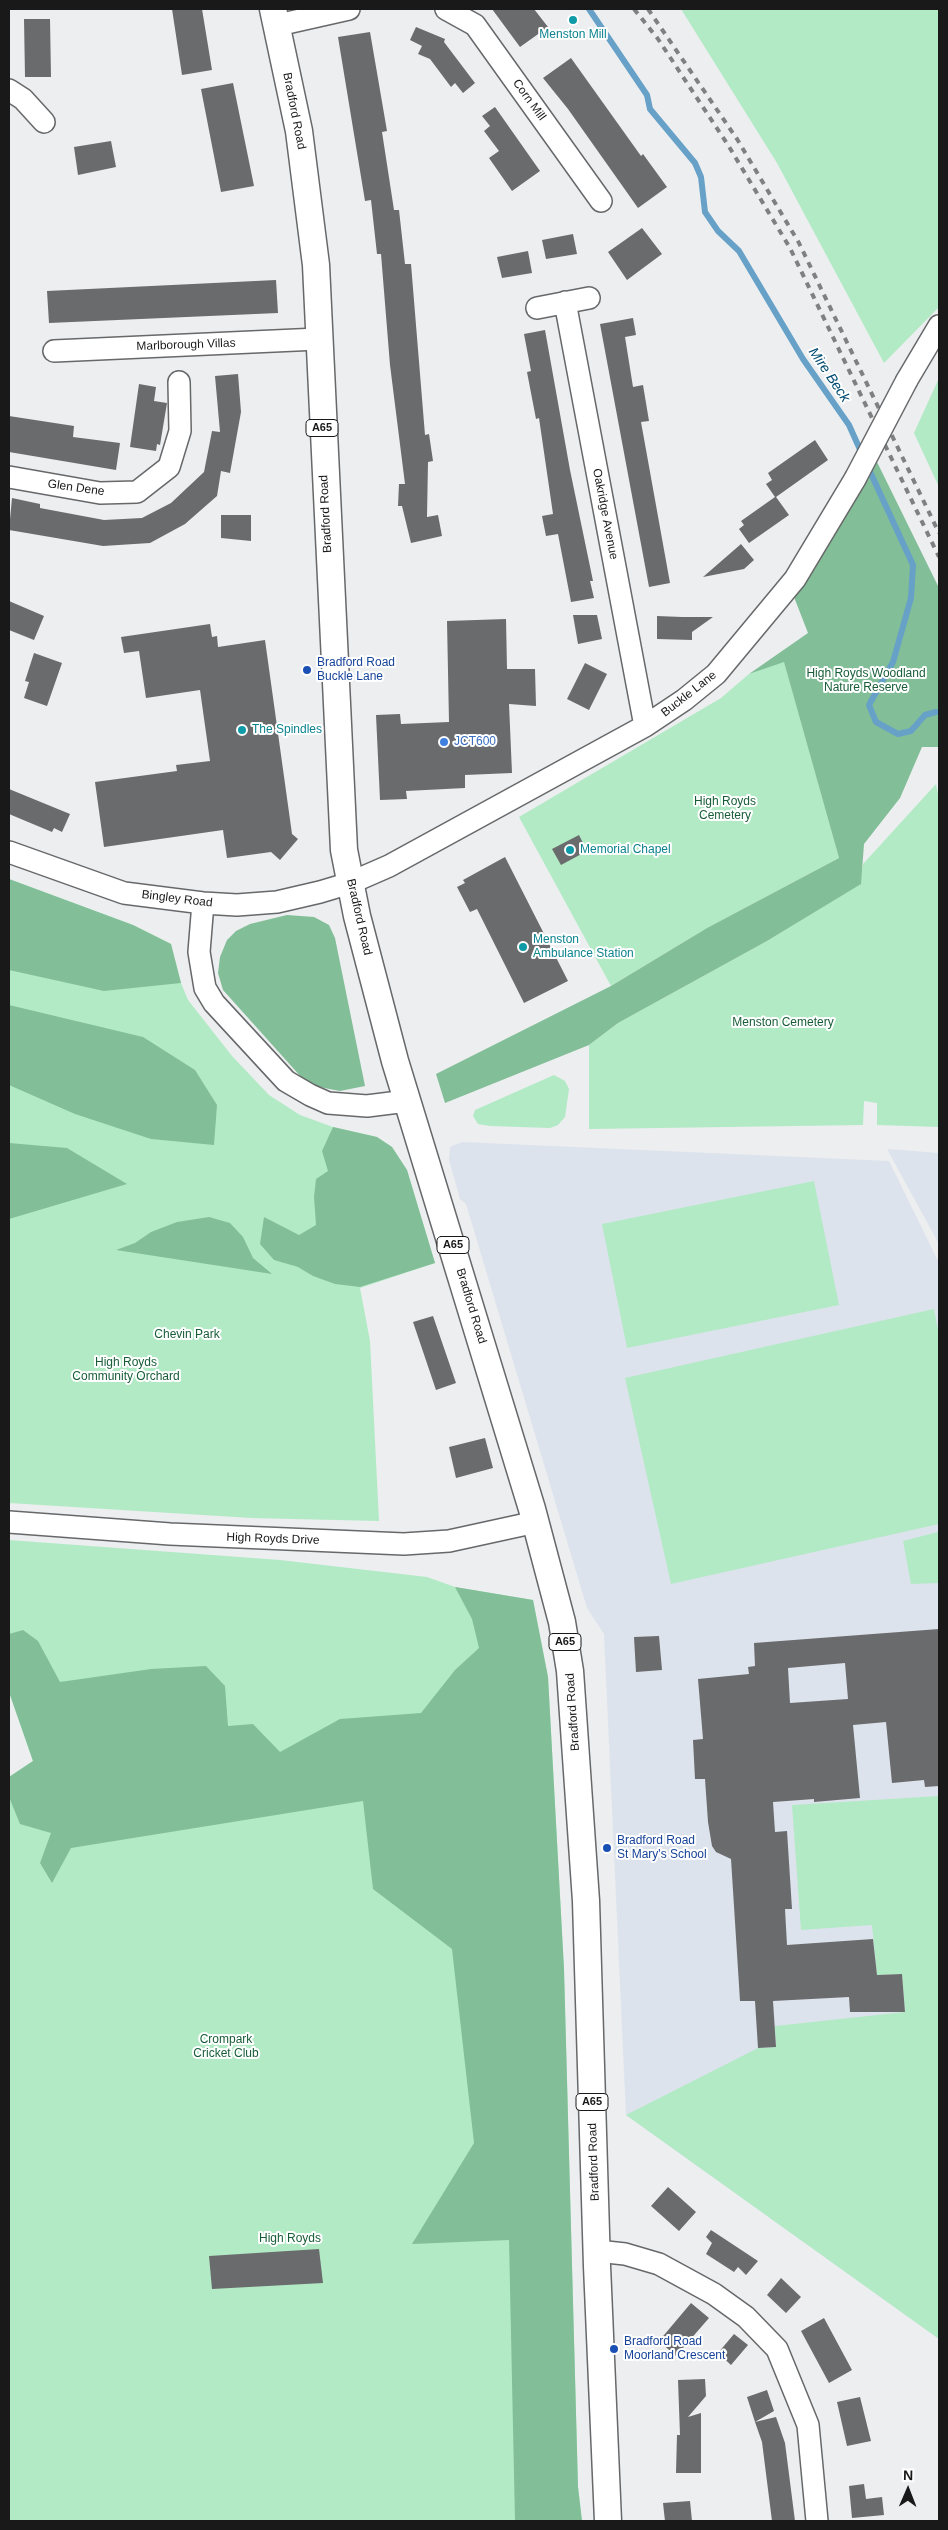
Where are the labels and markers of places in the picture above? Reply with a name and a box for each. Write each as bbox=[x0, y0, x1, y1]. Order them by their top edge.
marker: Menston Mill bbox=[567, 14, 579, 26]
place label: Menston Mill bbox=[539, 28, 607, 42]
place label: Bradford Road Buckle Lane bbox=[317, 656, 395, 684]
marker: Bradford Road Buckle Lane bbox=[301, 664, 313, 676]
place label: The Spindles bbox=[252, 723, 322, 737]
marker: The Spindles bbox=[236, 724, 248, 736]
place label: JCT600 bbox=[454, 735, 496, 749]
marker: JCT600 bbox=[438, 736, 450, 748]
place label: Memorial Chapel bbox=[580, 843, 671, 857]
marker: Memorial Chapel bbox=[564, 844, 576, 856]
place label: Menston Ambulance Station bbox=[533, 933, 634, 961]
marker: Menston Ambulance Station bbox=[517, 941, 529, 953]
place label: Bradford Road St Mary's School bbox=[617, 1834, 707, 1862]
marker: Bradford Road St Mary's School bbox=[601, 1842, 613, 1854]
place label: Bradford Road Moorland Crescent bbox=[624, 2335, 725, 2363]
marker: Bradford Road Moorland Crescent bbox=[608, 2343, 620, 2355]

